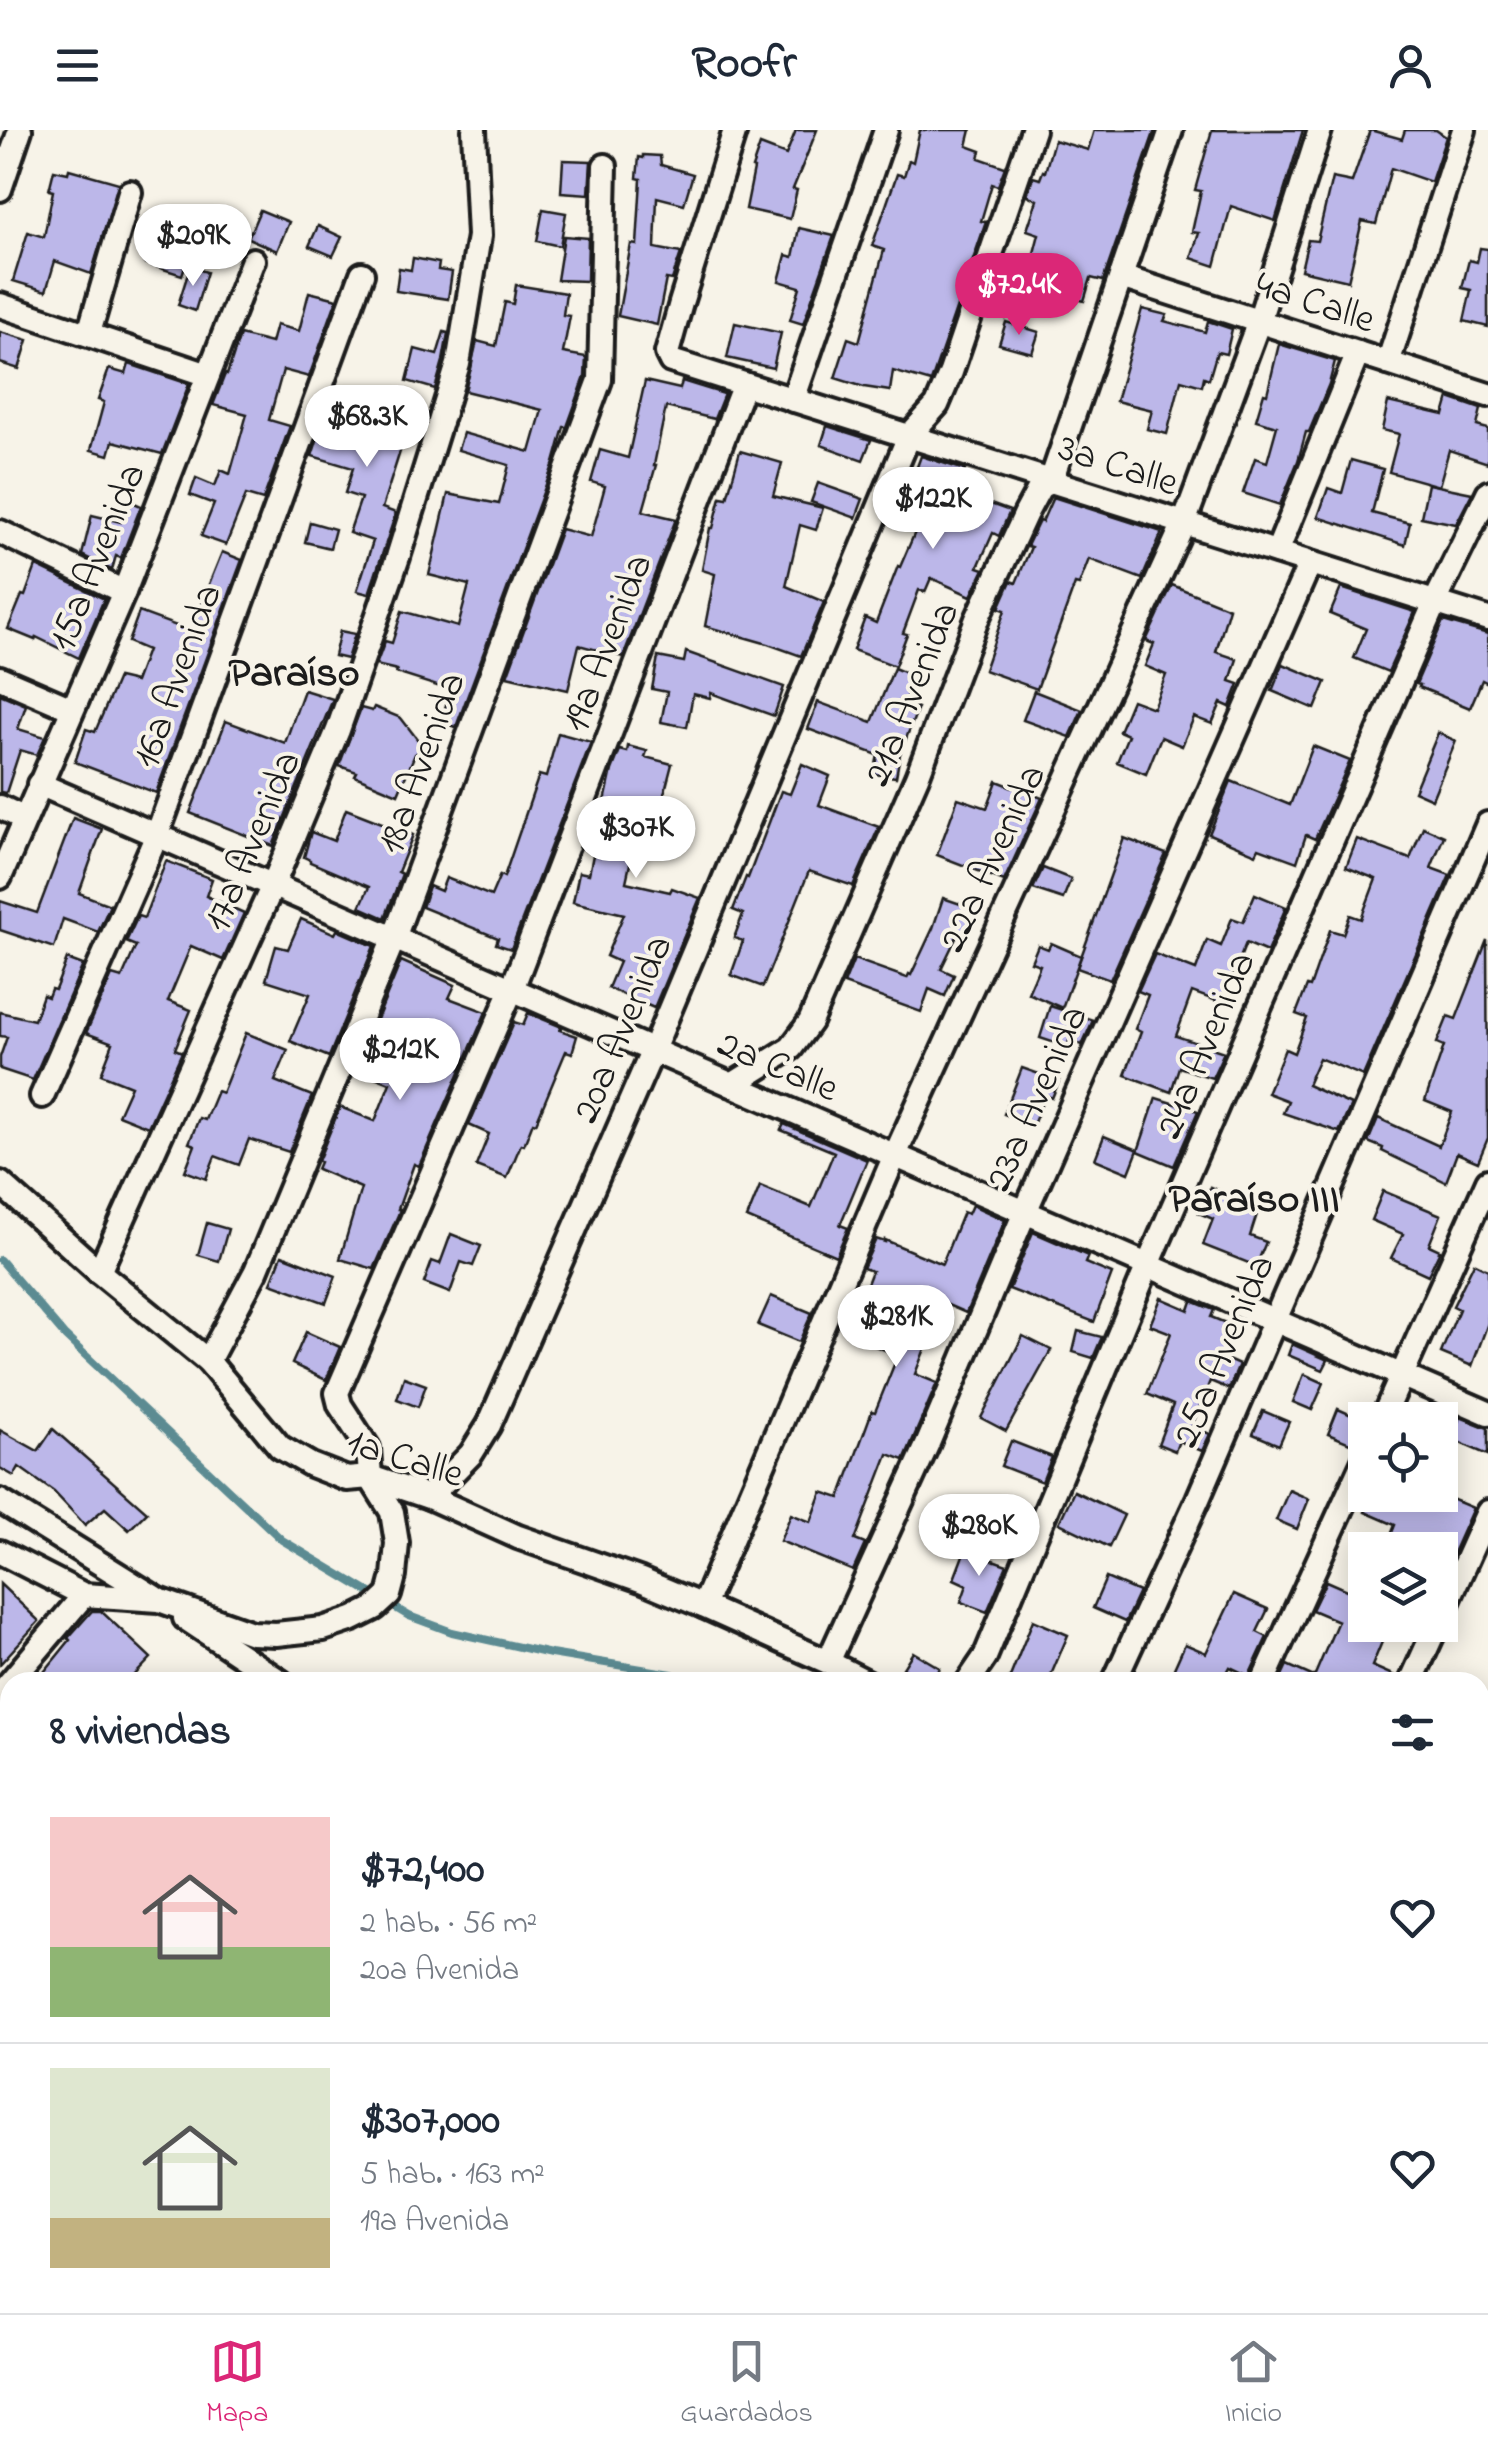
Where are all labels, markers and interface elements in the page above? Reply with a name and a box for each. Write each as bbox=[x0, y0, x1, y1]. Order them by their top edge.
text: Roofr bbox=[691, 32, 797, 98]
icon: menu bbox=[50, 38, 105, 93]
icon: person bbox=[1383, 38, 1438, 93]
pin: $209K bbox=[123, 204, 263, 289]
text: $209K bbox=[156, 213, 230, 260]
pin: $72.4K bbox=[938, 253, 1100, 338]
street label: 4a Calle bbox=[1247, 257, 1382, 351]
text: $72.4K bbox=[977, 262, 1061, 309]
pin: $68.3K bbox=[286, 385, 448, 470]
text: $68.3K bbox=[327, 394, 407, 441]
street label: 3a Calle bbox=[1050, 420, 1185, 514]
street label: 15a Avenida bbox=[35, 455, 163, 660]
pin: $122K bbox=[863, 467, 1003, 552]
text: $122K bbox=[895, 476, 971, 523]
street label: 19a Avenida bbox=[548, 546, 670, 741]
street label: 16a Avenida bbox=[119, 576, 240, 777]
street label: 21a Avenida bbox=[849, 594, 977, 796]
district label: Paraíso bbox=[229, 644, 359, 705]
street label: 18a Avenida bbox=[363, 664, 483, 863]
street label: 17a Avenida bbox=[190, 742, 319, 941]
street label: 22a Avenida bbox=[925, 755, 1063, 963]
pin: $307K bbox=[566, 796, 706, 881]
text: $307K bbox=[598, 805, 674, 852]
street label: 20a Avenida bbox=[558, 927, 690, 1133]
street label: 24a Avenida bbox=[1141, 943, 1273, 1148]
street label: 23a Avenida bbox=[971, 996, 1105, 1201]
street label: 2a Calle bbox=[708, 1016, 847, 1120]
pin: $212K bbox=[330, 1018, 470, 1103]
text: $212K bbox=[362, 1027, 438, 1074]
district label: Paraíso III bbox=[1168, 1170, 1340, 1231]
street label: 25a Avenida bbox=[1158, 1246, 1292, 1457]
pin: $281K bbox=[826, 1285, 966, 1370]
text: $281K bbox=[860, 1294, 932, 1341]
map controls bbox=[1348, 1402, 1458, 1642]
button: locate bbox=[1348, 1402, 1458, 1512]
street label: 1a Calle bbox=[339, 1415, 470, 1506]
pin: $280K bbox=[909, 1494, 1049, 1579]
text: $280K bbox=[941, 1503, 1017, 1550]
button: layers bbox=[1348, 1532, 1458, 1642]
text: 8 viviendas bbox=[50, 1702, 231, 1763]
icon: filters bbox=[1385, 1705, 1440, 1760]
text: $72,400 bbox=[360, 1840, 484, 1901]
icon: home bbox=[130, 1857, 250, 1977]
icon: heart bbox=[1385, 1890, 1440, 1945]
text: 2 hab. · 56 m² bbox=[360, 1901, 537, 1948]
text: 20a Avenida bbox=[360, 1948, 519, 1995]
text: $307,000 bbox=[360, 2091, 500, 2152]
icon: home bbox=[130, 2108, 250, 2228]
icon: heart bbox=[1385, 2141, 1440, 2196]
text: 5 hab. · 163 m² bbox=[360, 2152, 545, 2199]
text: 19a Avenida bbox=[360, 2199, 509, 2246]
tab: Mapa bbox=[206, 2334, 268, 2435]
tab: Guardados bbox=[680, 2334, 813, 2435]
tab: Inicio bbox=[1225, 2334, 1282, 2435]

